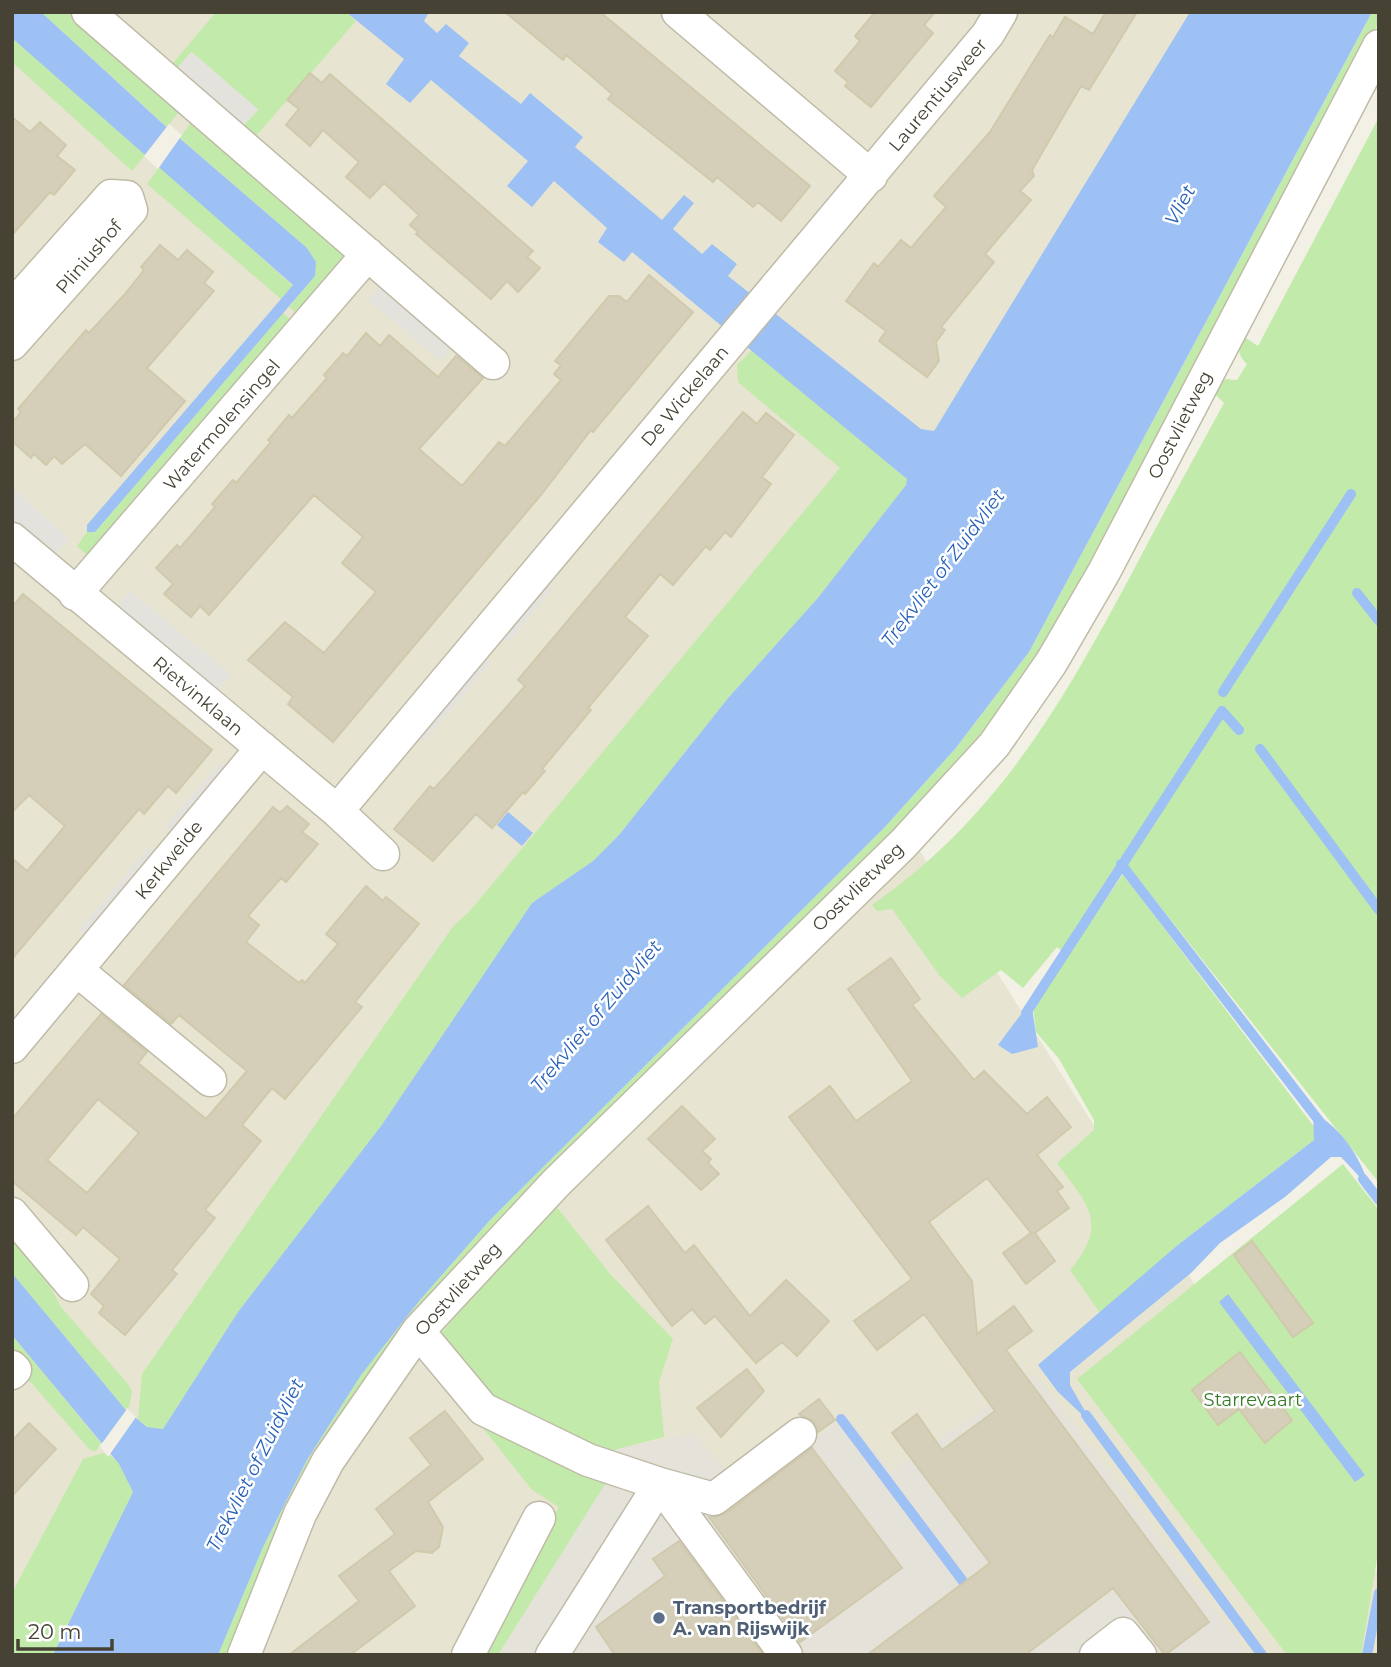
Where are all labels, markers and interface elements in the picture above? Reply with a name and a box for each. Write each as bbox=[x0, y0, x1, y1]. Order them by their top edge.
street label: Laurentiusweer bbox=[884, 34, 992, 156]
water label: Vliet bbox=[1160, 181, 1200, 229]
street label: Pliniushof bbox=[51, 215, 127, 298]
street label: De Wickelaan bbox=[637, 341, 733, 451]
street label: Watermolensingel bbox=[159, 355, 285, 495]
street label: Oostvlietweg bbox=[1143, 367, 1217, 483]
water label: Trekvliet of Zuidvliet bbox=[876, 485, 1010, 651]
street label: Rietvinklaan bbox=[148, 652, 248, 740]
street label: Kerkweide bbox=[131, 816, 207, 904]
street label: Oostvlietweg bbox=[808, 838, 908, 936]
water label: Trekvliet of Zuidvliet bbox=[526, 935, 666, 1097]
street label: Oostvlietweg bbox=[410, 1238, 506, 1340]
water label: Trekvliet of Zuidvliet bbox=[201, 1374, 309, 1555]
park label: Starrevaart bbox=[1204, 1389, 1302, 1411]
place label: Transportbedrijf A. van Rijswijk bbox=[672, 1597, 827, 1640]
scale bar bbox=[18, 1608, 112, 1652]
marker: Transportbedrijf A. van Rijswijk bbox=[651, 1610, 667, 1626]
text: 20 m bbox=[28, 1619, 82, 1644]

